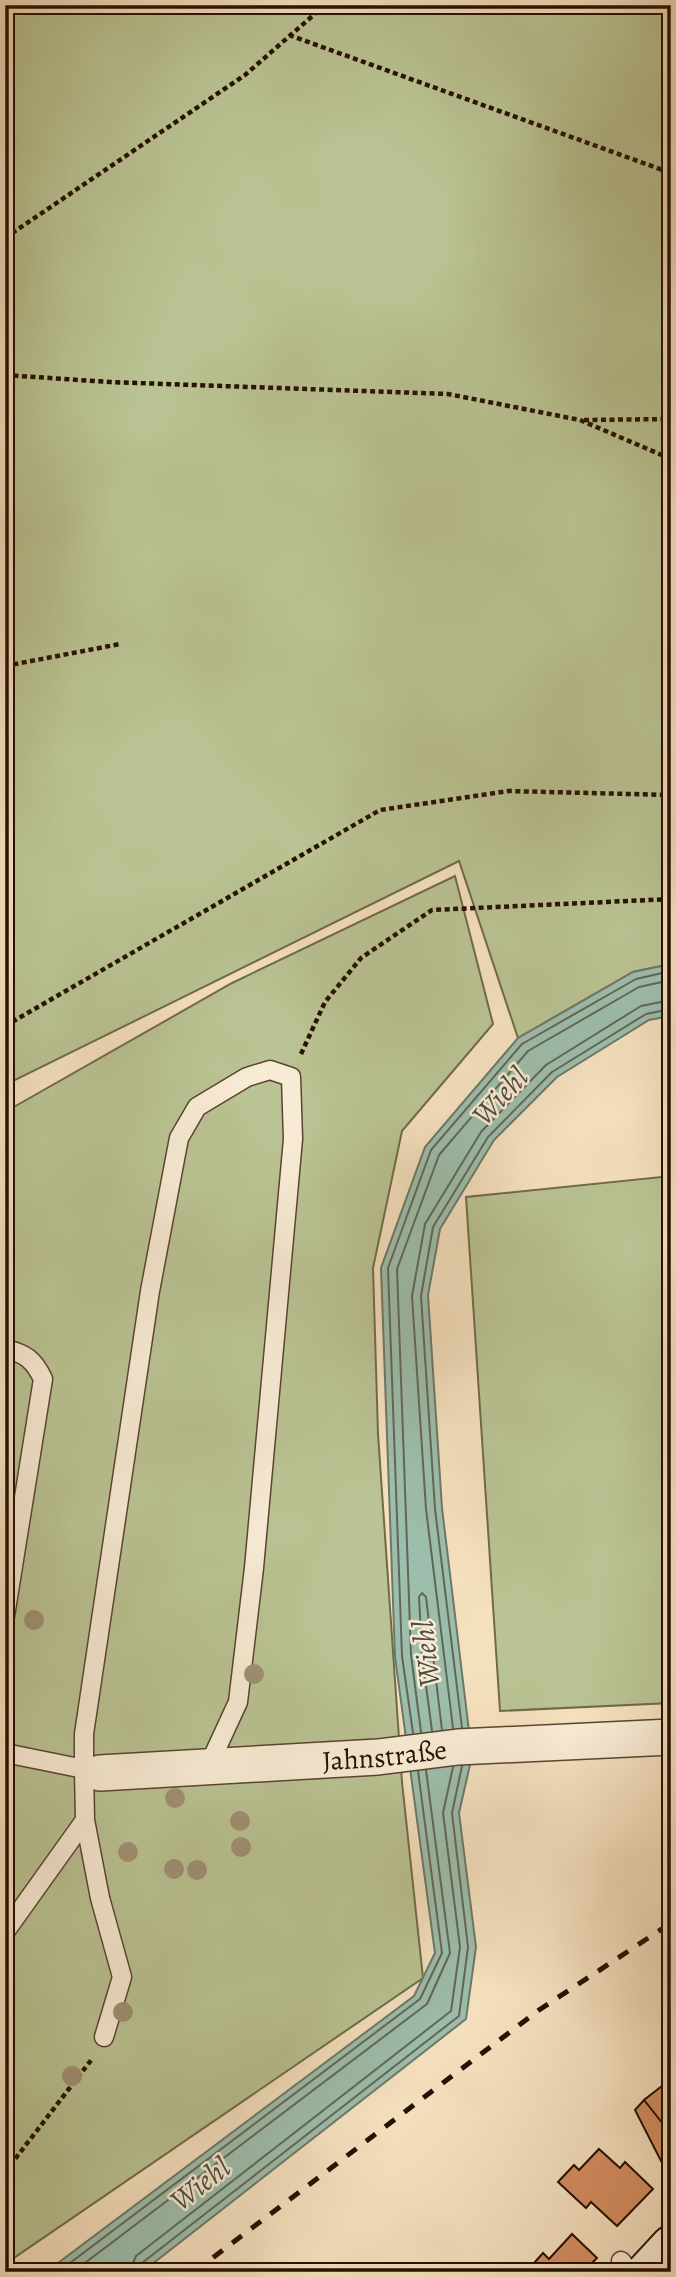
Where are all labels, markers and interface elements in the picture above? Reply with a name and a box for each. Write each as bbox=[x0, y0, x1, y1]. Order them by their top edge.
water label: Wiehl bbox=[463, 1058, 538, 1134]
water label: Wiehl bbox=[403, 1618, 449, 1689]
street label: Jahnstraße bbox=[321, 1731, 449, 1780]
water label: Wiehl bbox=[161, 2147, 239, 2220]

